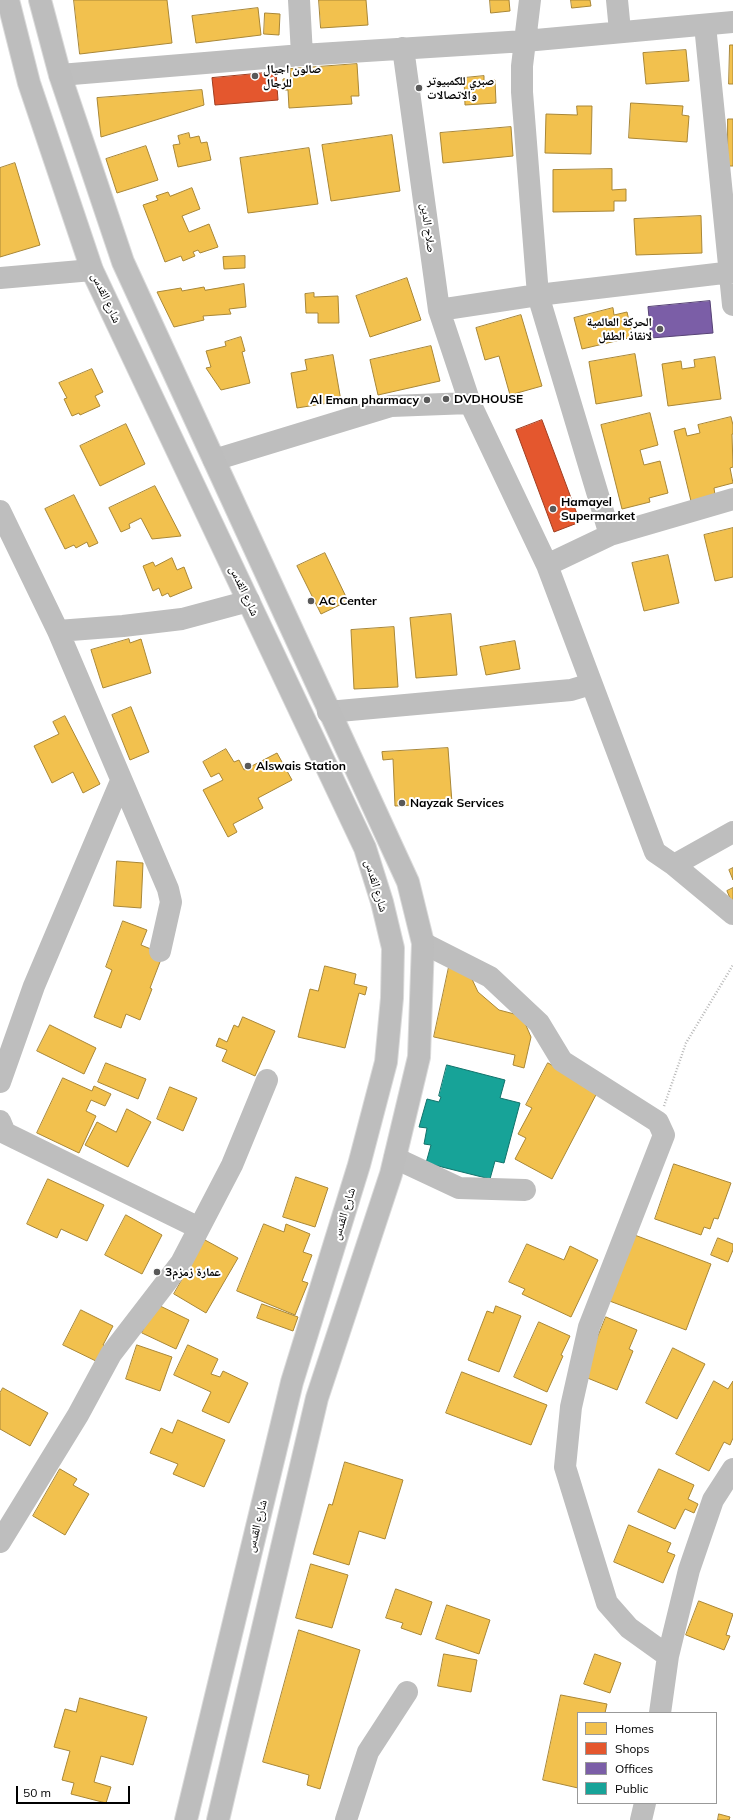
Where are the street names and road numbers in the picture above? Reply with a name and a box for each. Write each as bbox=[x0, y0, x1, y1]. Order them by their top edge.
street label: صلاح الدين bbox=[417, 202, 439, 254]
street label: شارع القدس bbox=[88, 271, 124, 325]
street label: شارع القدس bbox=[226, 564, 262, 618]
street label: شارع القدس bbox=[361, 858, 391, 914]
street label: شارع القدس bbox=[329, 1186, 359, 1242]
street label: شارع القدس bbox=[244, 1498, 270, 1554]

